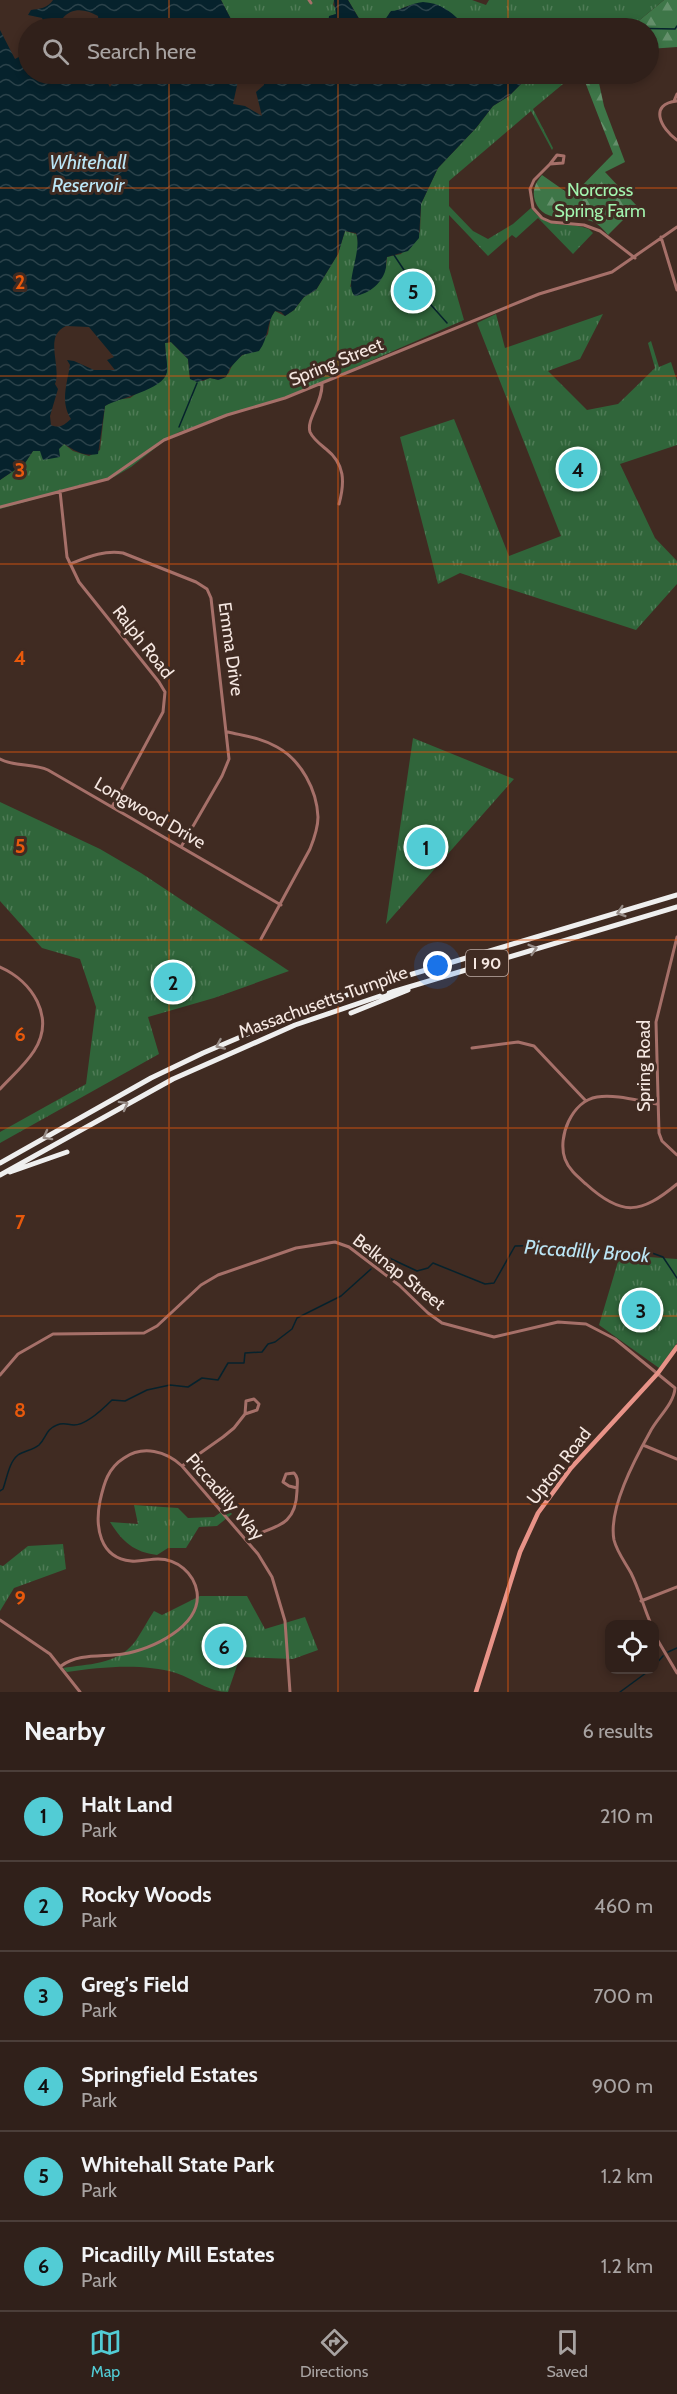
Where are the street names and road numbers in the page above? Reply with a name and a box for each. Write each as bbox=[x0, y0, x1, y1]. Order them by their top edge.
street label: Spring Street bbox=[286, 333, 386, 391]
street label: Ralph Road bbox=[108, 601, 178, 683]
street label: Emma Drive bbox=[214, 601, 248, 697]
street label: Longwood Drive bbox=[90, 772, 210, 854]
road number: I 90 bbox=[466, 950, 508, 976]
street label: Massachusetts Turnpike bbox=[235, 961, 411, 1043]
street label: Spring Road bbox=[633, 1020, 655, 1112]
street label: Belknap Street bbox=[348, 1229, 450, 1315]
street label: Upton Road bbox=[522, 1423, 596, 1509]
street label: Piccadilly Way bbox=[181, 1449, 269, 1545]

